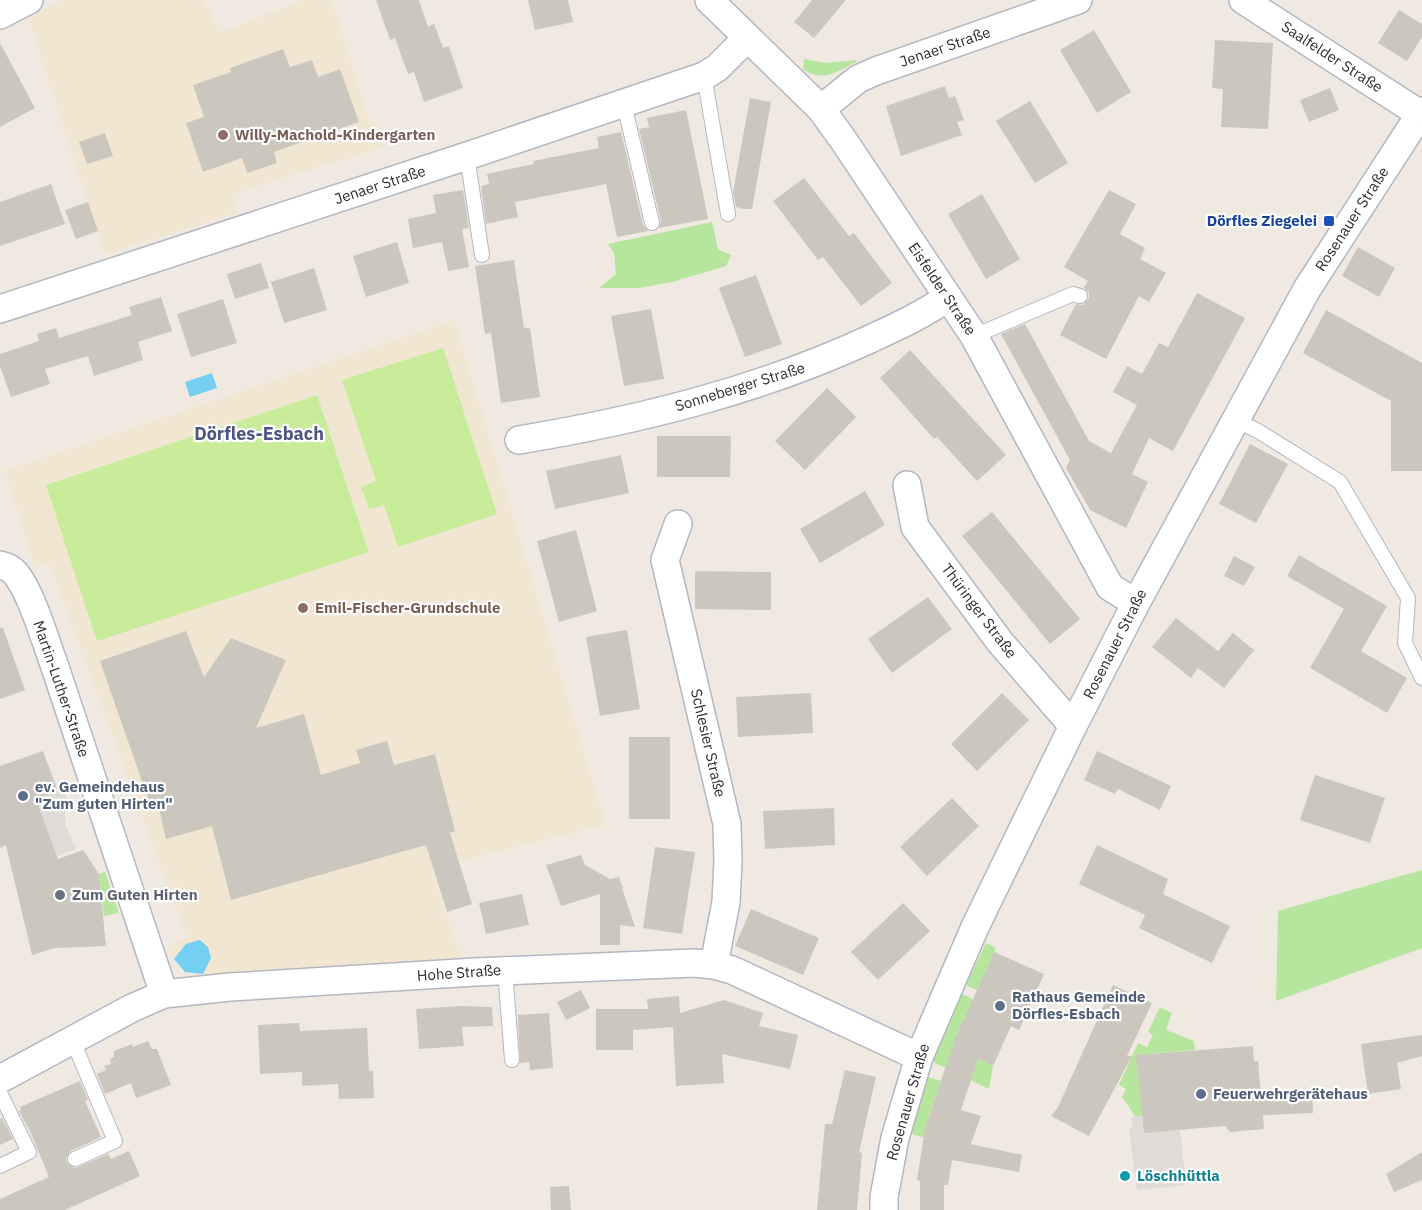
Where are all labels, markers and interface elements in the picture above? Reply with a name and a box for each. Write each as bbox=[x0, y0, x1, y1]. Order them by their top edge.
street label: Saalfelder Straße bbox=[1278, 17, 1387, 96]
street label: Jenaer Straße bbox=[897, 22, 993, 71]
place label: Willy-Machold-Kindergarten bbox=[235, 125, 435, 144]
marker: Willy-Machold-Kindergarten bbox=[216, 128, 230, 142]
street label: Jenaer Straße bbox=[332, 161, 428, 208]
street label: Rosenauer Straße bbox=[1311, 163, 1392, 275]
place label: Dörfles Ziegelei bbox=[1207, 211, 1317, 230]
marker: Dörfles Ziegelei bbox=[1322, 214, 1336, 228]
street label: Eisfelder Straße bbox=[904, 239, 981, 339]
street label: Sonneberger Straße bbox=[673, 358, 807, 415]
district label: Dörfles-Esbach bbox=[194, 422, 324, 445]
street label: Thüringer Straße bbox=[938, 560, 1021, 662]
street label: Rosenauer Straße bbox=[1079, 586, 1150, 702]
place label: Emil-Fischer-Grundschule bbox=[315, 598, 500, 617]
marker: Emil-Fischer-Grundschule bbox=[296, 601, 310, 615]
street label: Martin-Luther-Straße bbox=[29, 618, 94, 760]
street label: Schlesier Straße bbox=[687, 687, 730, 799]
place label: ev. Gemeindehaus "Zum guten Hirten" bbox=[35, 777, 173, 813]
marker: ev. Gemeindehaus "Zum guten Hirten" bbox=[16, 789, 30, 803]
place label: Zum Guten Hirten bbox=[72, 885, 198, 904]
marker: Zum Guten Hirten bbox=[53, 888, 67, 902]
street label: Hohe Straße bbox=[416, 960, 502, 985]
place label: Rathaus Gemeinde Dörfles-Esbach bbox=[1012, 987, 1146, 1023]
marker: Rathaus Gemeinde Dörfles-Esbach bbox=[993, 999, 1007, 1013]
street label: Rosenauer Straße bbox=[882, 1041, 933, 1163]
place label: Feuerwehrgerätehaus bbox=[1213, 1084, 1368, 1103]
marker: Feuerwehrgerätehaus bbox=[1194, 1087, 1208, 1101]
place label: Löschhüttla bbox=[1137, 1166, 1220, 1185]
marker: Löschhüttla bbox=[1118, 1169, 1132, 1183]

